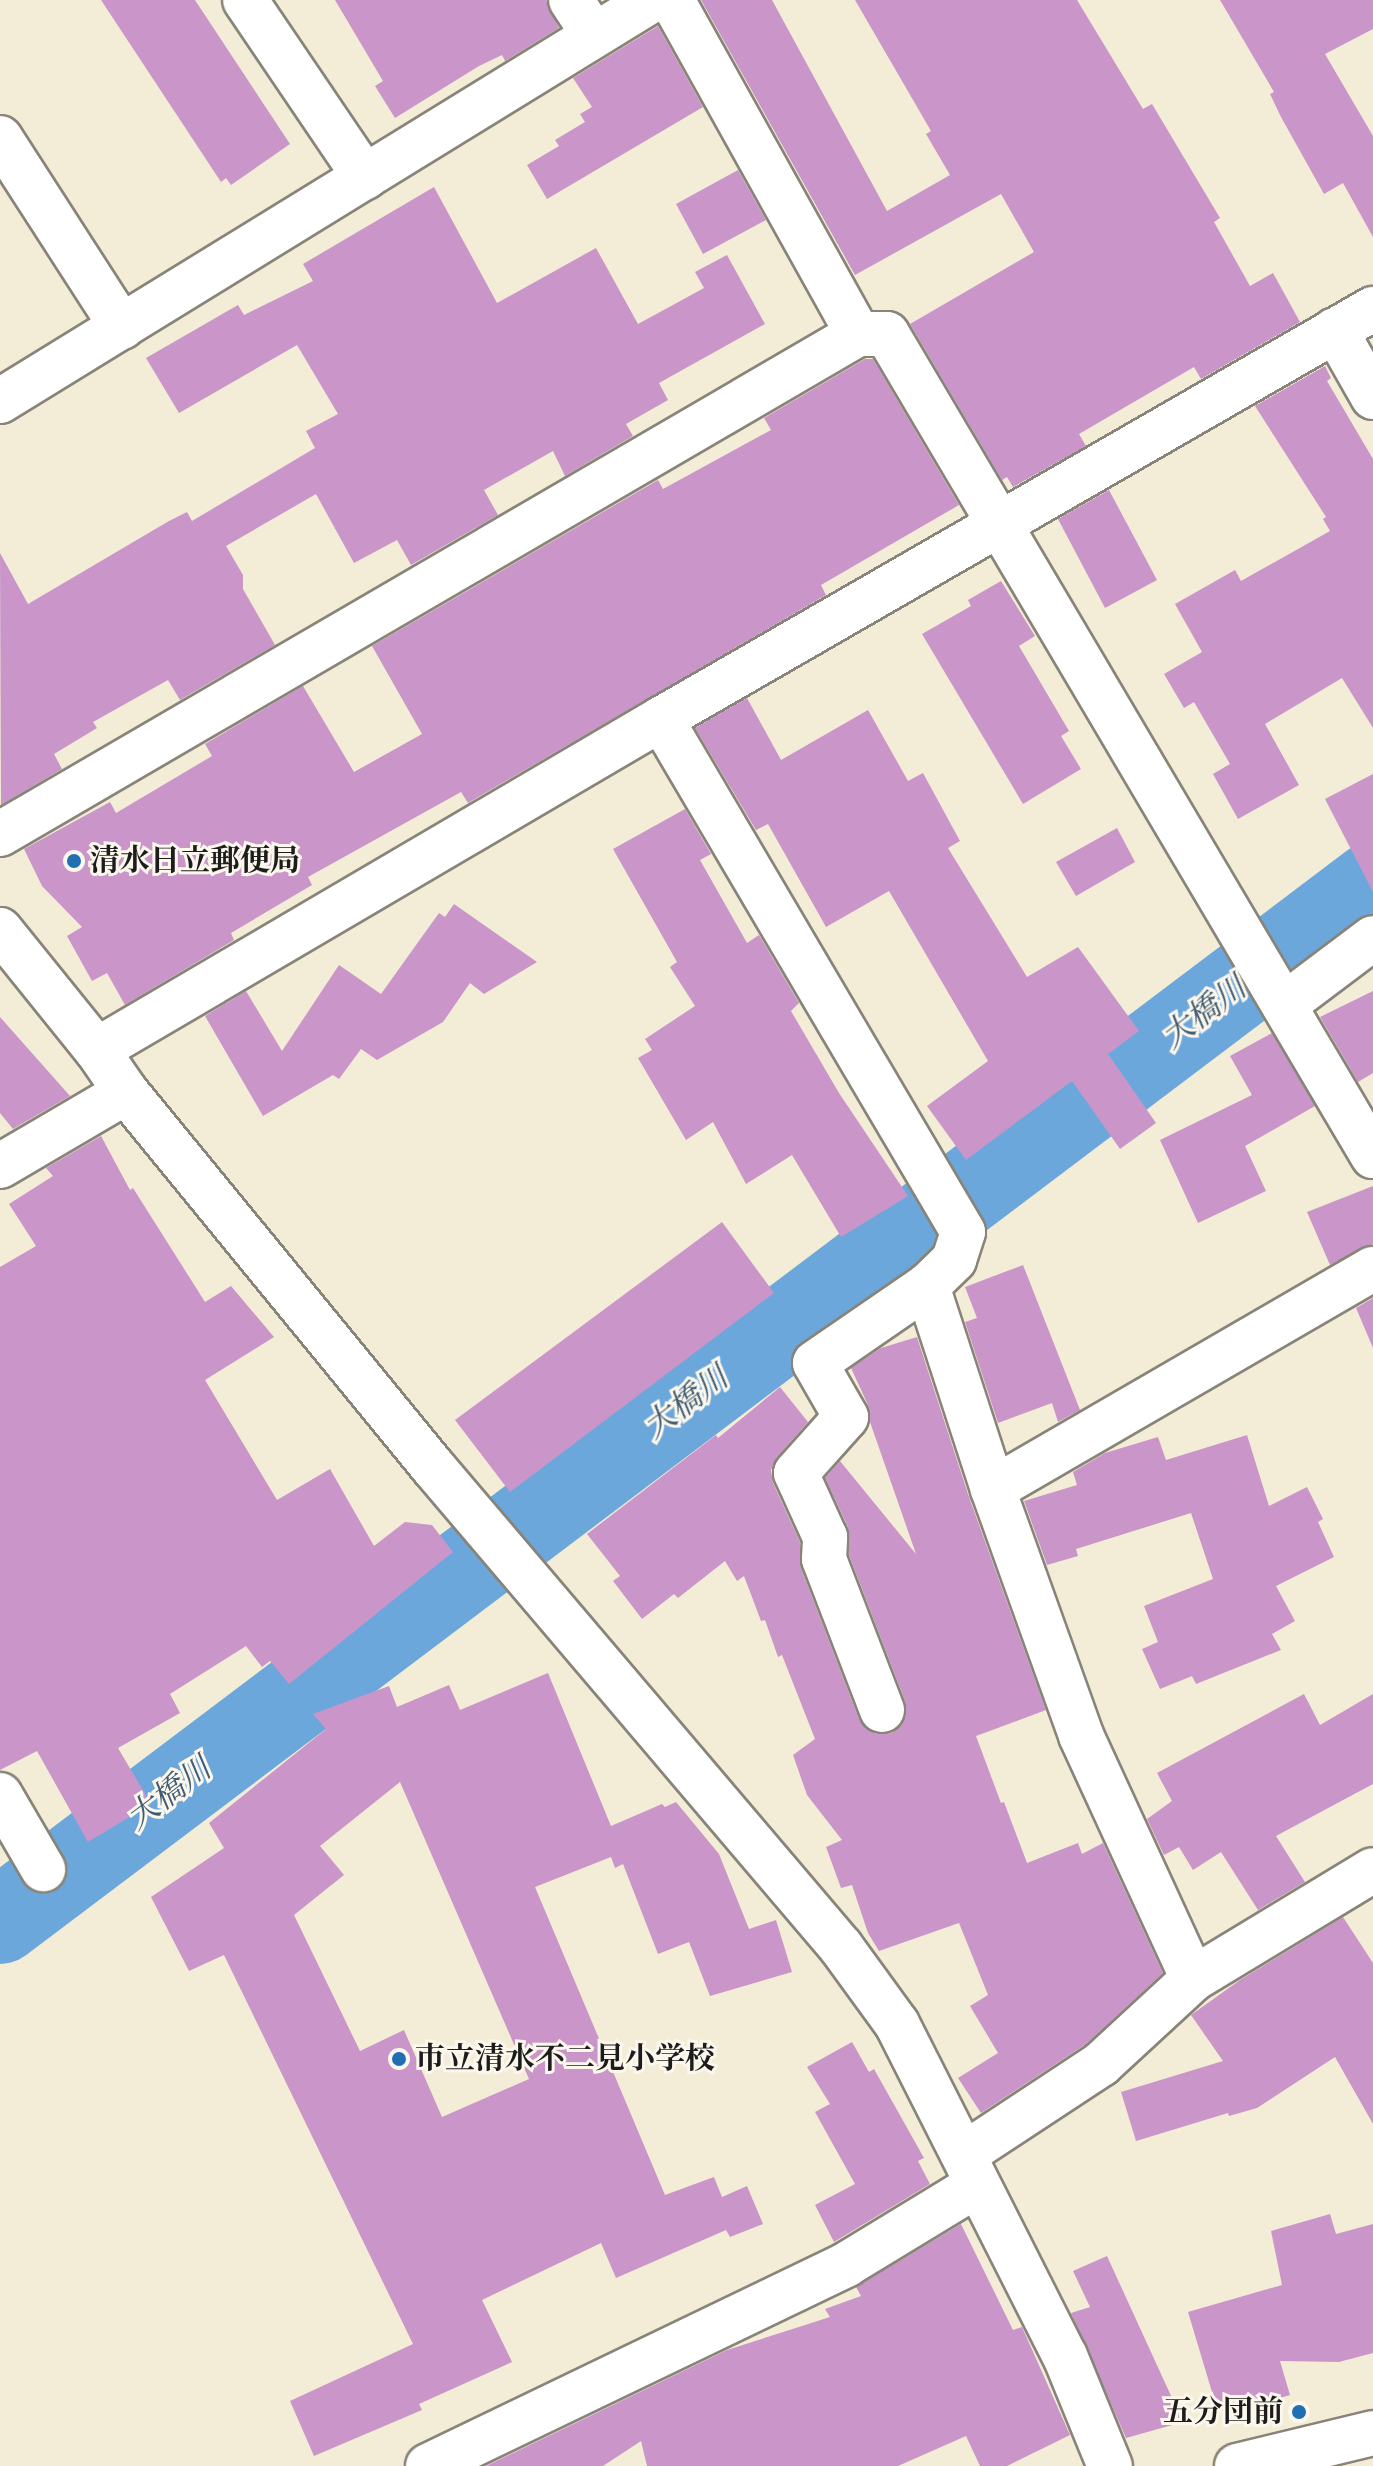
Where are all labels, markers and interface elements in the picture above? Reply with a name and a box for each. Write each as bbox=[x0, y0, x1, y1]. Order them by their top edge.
place label: 清水日立郵便局 bbox=[90, 843, 300, 879]
marker: 清水日立郵便局 bbox=[65, 852, 83, 870]
water label: 大橋川 bbox=[1154, 969, 1254, 1057]
water label: 大橋川 bbox=[636, 1359, 736, 1447]
water label: 大橋川 bbox=[119, 1750, 219, 1838]
place label: 市立清水不二見小学校 bbox=[415, 2041, 715, 2077]
marker: 市立清水不二見小学校 bbox=[390, 2050, 408, 2068]
place label: 五分団前 bbox=[1163, 2394, 1283, 2430]
marker: 五分団前 bbox=[1290, 2403, 1308, 2421]

